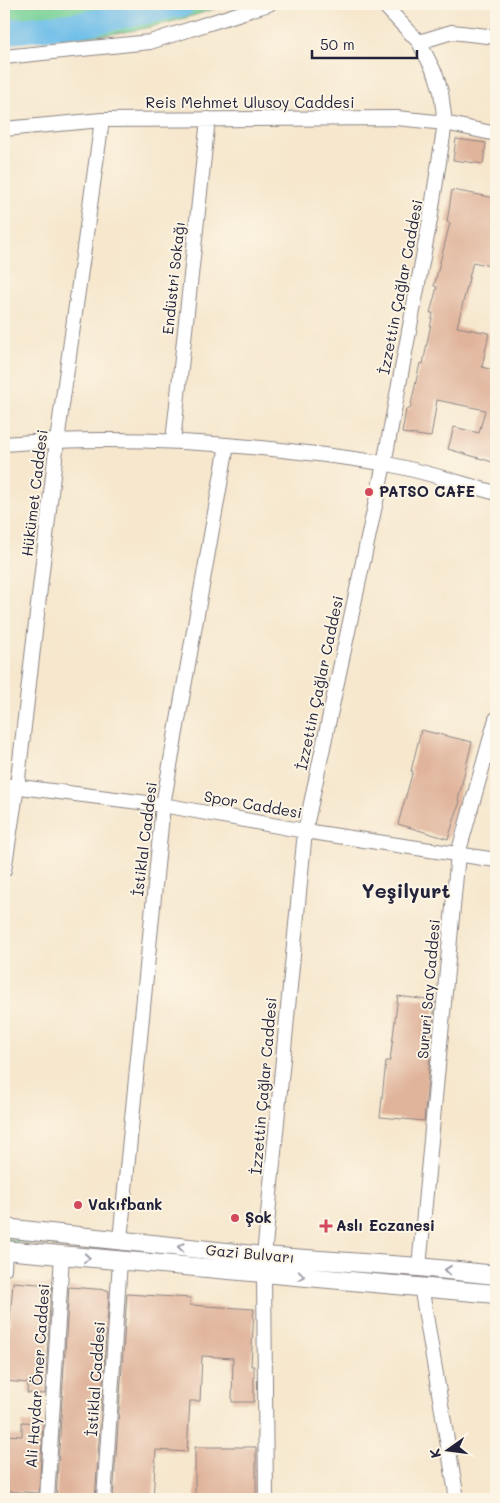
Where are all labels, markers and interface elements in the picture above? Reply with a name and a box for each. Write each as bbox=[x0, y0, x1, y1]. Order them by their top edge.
scale bar bbox=[312, 28, 418, 60]
text: 50 m bbox=[320, 34, 355, 54]
street label: Reis Mehmet Ulusoy Caddesi bbox=[146, 92, 354, 112]
street label: İzzettin Çağlar Caddesi bbox=[373, 198, 427, 376]
street label: Endüstri Sokağı bbox=[157, 220, 189, 335]
street label: Hükümet Caddesi bbox=[16, 428, 52, 558]
place label: PATSO CAFE bbox=[379, 481, 475, 501]
marker: PATSO CAFE bbox=[363, 486, 375, 498]
street label: İzzettin Çağlar Caddesi bbox=[291, 594, 347, 772]
street label: İstiklal Caddesi bbox=[127, 781, 161, 897]
street label: Spor Caddesi bbox=[203, 786, 304, 822]
district label: Yeşilyurt bbox=[362, 877, 451, 904]
street label: Sururi Say Caddesi bbox=[412, 918, 444, 1060]
street label: İzzettin Çağlar Caddesi bbox=[245, 996, 281, 1175]
place label: Vakıfbank bbox=[88, 1194, 162, 1214]
marker: Vakıfbank bbox=[72, 1199, 84, 1211]
place label: Şok bbox=[245, 1207, 272, 1227]
marker: Şok bbox=[229, 1212, 241, 1224]
place label: Aslı Eczanesi bbox=[336, 1215, 435, 1235]
marker: Aslı Eczanesi bbox=[320, 1220, 332, 1232]
street label: Gazi Bulvarı bbox=[205, 1239, 295, 1267]
one-way arrow bbox=[177, 1242, 185, 1253]
one-way arrow bbox=[83, 1252, 91, 1263]
one-way arrow bbox=[443, 1265, 451, 1276]
one-way arrow bbox=[298, 1271, 306, 1282]
street label: Ali Haydar Öner Caddesi bbox=[21, 1283, 53, 1469]
street label: İstiklal Caddesi bbox=[81, 1321, 109, 1437]
north arrow bbox=[422, 1426, 472, 1476]
text: K bbox=[425, 1446, 445, 1460]

